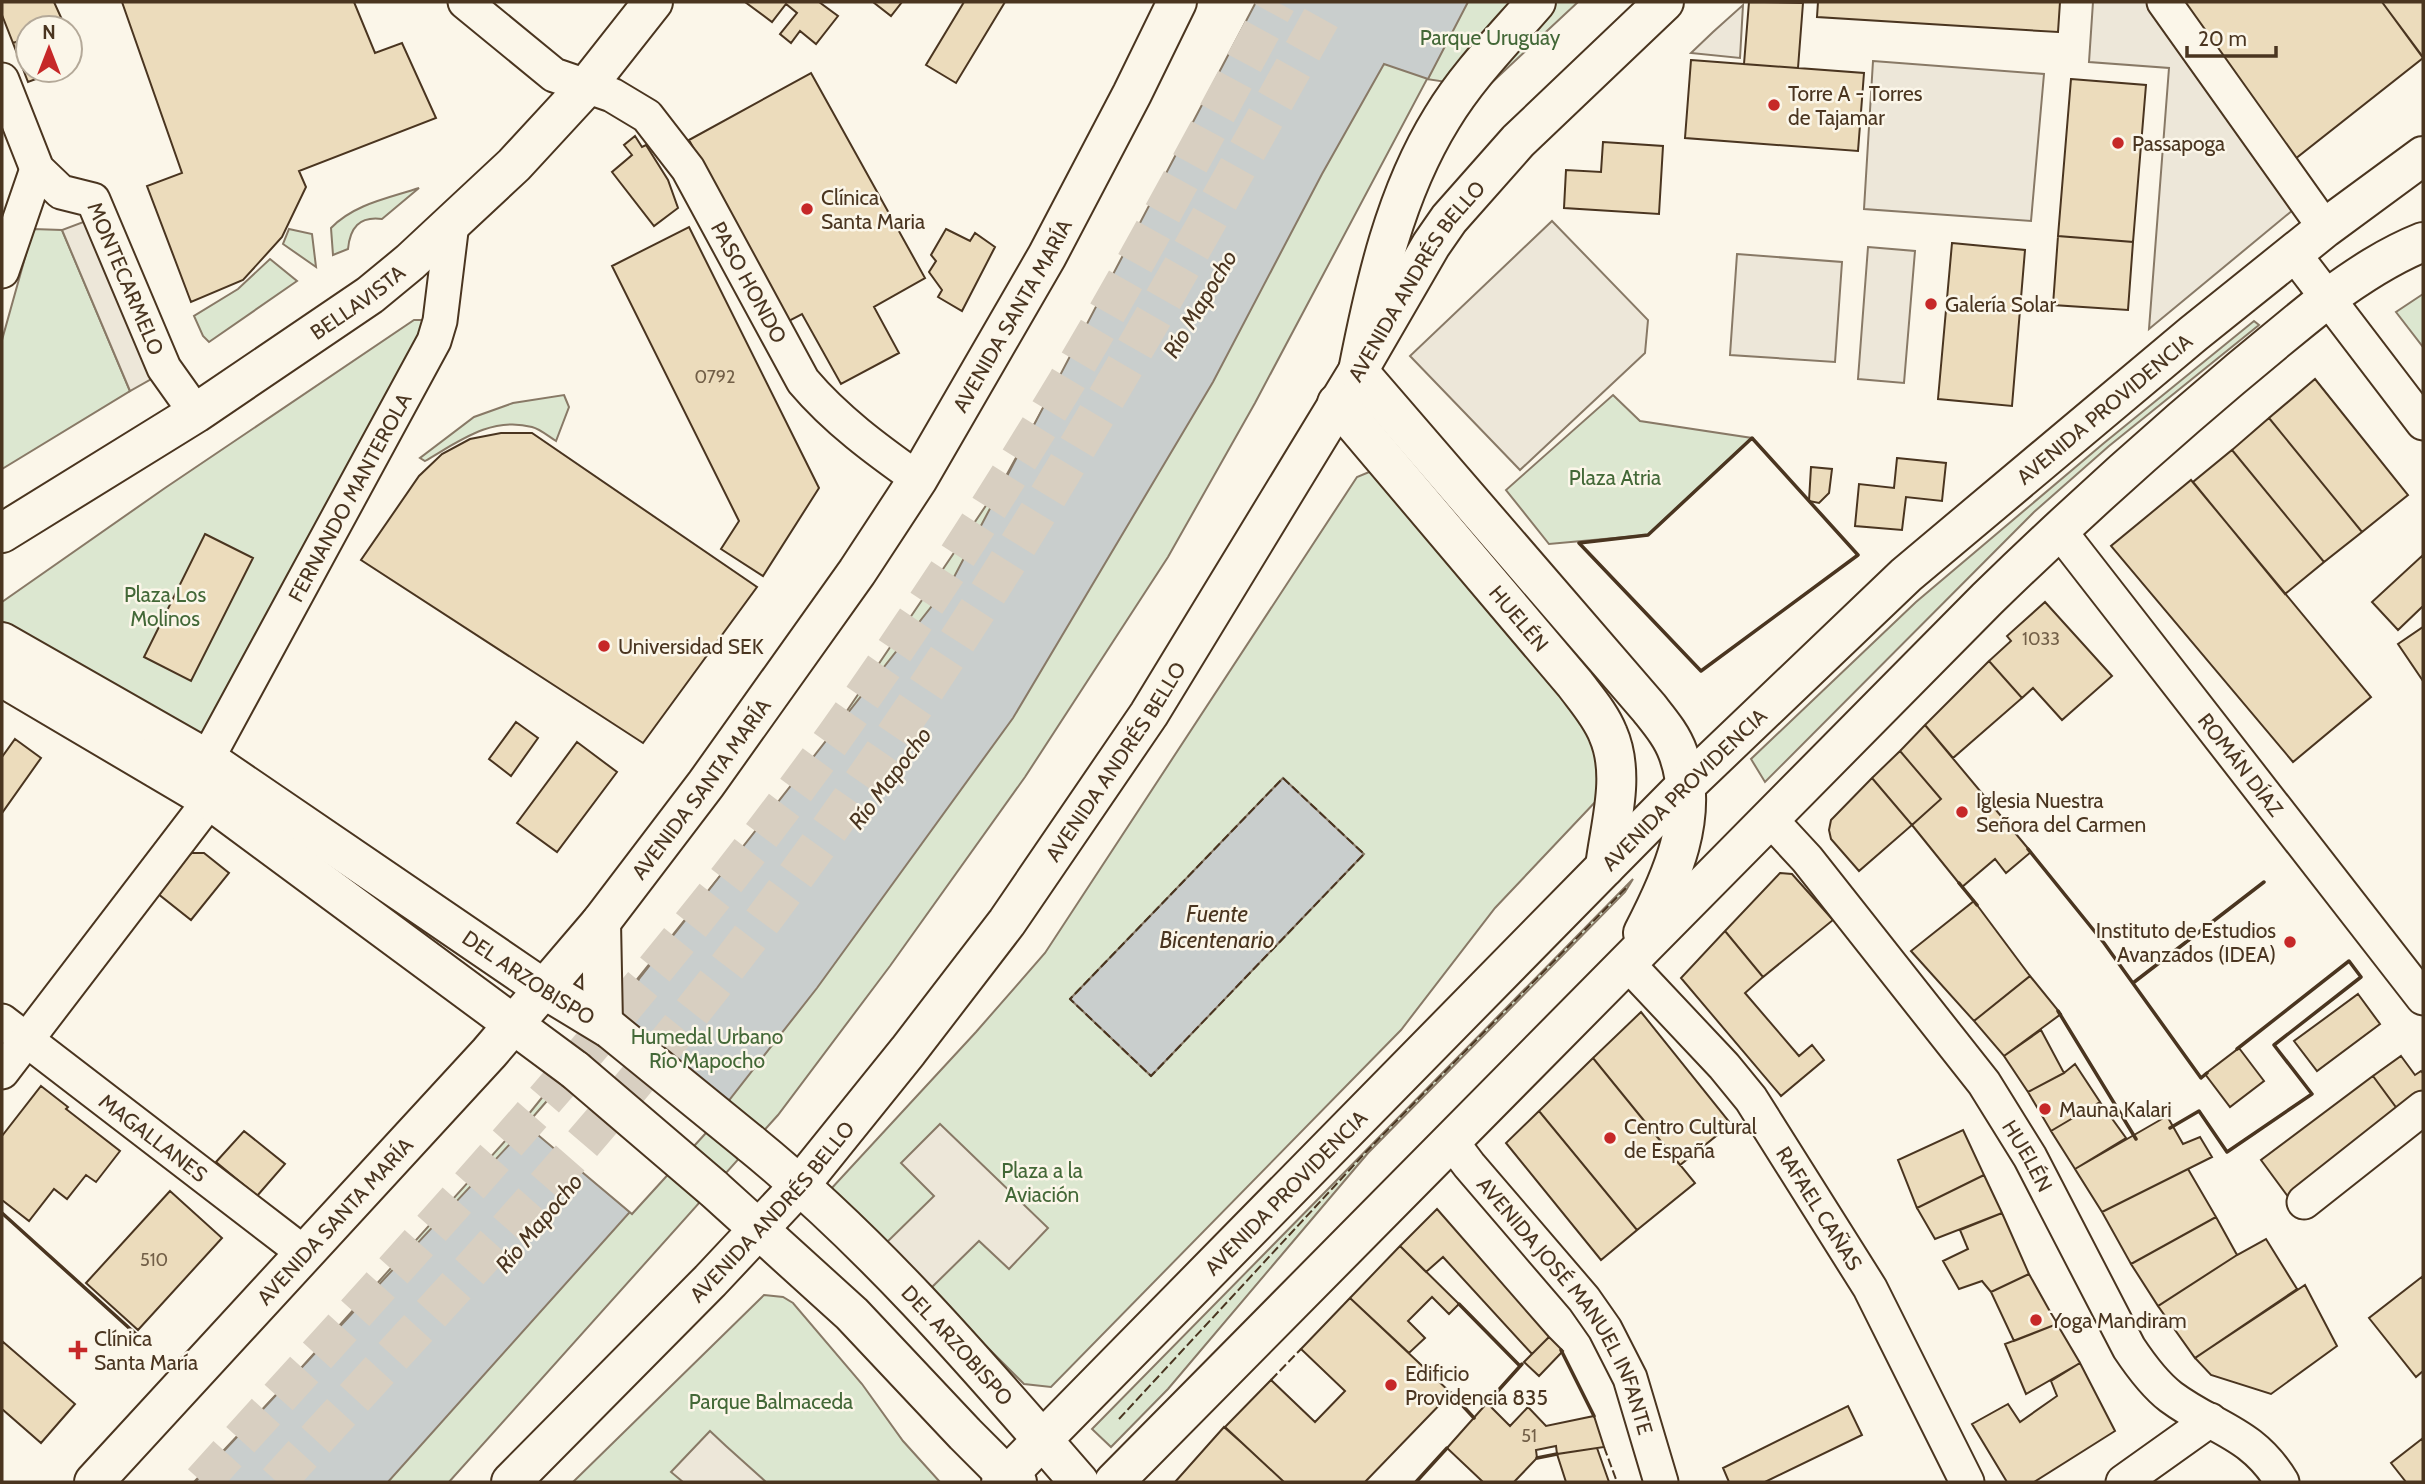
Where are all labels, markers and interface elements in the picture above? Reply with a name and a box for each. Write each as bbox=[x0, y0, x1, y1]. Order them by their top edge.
north arrow bbox=[14, 14, 84, 84]
scale bar bbox=[2187, 14, 2276, 58]
text: N bbox=[42, 21, 56, 44]
park label: Parque Uruguay bbox=[1420, 25, 1561, 50]
text: 20 m bbox=[2198, 26, 2247, 51]
place label: Torre A - Torres de Tajamar bbox=[1788, 81, 1923, 131]
marker: Torre A - Torres de Tajamar bbox=[1766, 97, 1782, 113]
place label: Passapoga bbox=[2132, 131, 2225, 156]
marker: Passapoga bbox=[2110, 135, 2126, 151]
street label: AVENIDA ANDRÉS BELLO bbox=[1342, 175, 1490, 386]
place label: Clínica Santa Maria bbox=[821, 185, 925, 234]
street label: MONTECARMELO bbox=[83, 198, 170, 359]
marker: Clínica Santa Maria bbox=[799, 201, 815, 217]
street label: AVENIDA SANTA MARÍA bbox=[947, 215, 1077, 416]
street label: PASO HONDO bbox=[706, 217, 792, 347]
water label: Río Mapocho bbox=[1157, 245, 1243, 363]
street label: BELLAVISTA bbox=[305, 259, 410, 344]
place label: Galería Solar bbox=[1945, 292, 2057, 317]
marker: Galería Solar bbox=[1923, 296, 1939, 312]
street label: AVENIDA PROVIDENCIA bbox=[2011, 328, 2197, 489]
house number: 0792 bbox=[694, 366, 736, 388]
street label: FERNANDO MANTEROLA bbox=[282, 388, 416, 606]
park label: Plaza Atria bbox=[1569, 465, 1661, 490]
street label: HUELÉN bbox=[1484, 580, 1554, 656]
park label: Plaza Los Molinos bbox=[124, 582, 206, 631]
house number: 1033 bbox=[2022, 628, 2060, 650]
place label: Universidad SEK bbox=[618, 634, 764, 659]
marker: Universidad SEK bbox=[596, 638, 612, 654]
street label: AVENIDA ANDRÉS BELLO bbox=[1040, 657, 1190, 866]
street label: AVENIDA SANTA MARÍA bbox=[626, 694, 775, 884]
street label: AVENIDA PROVIDENCIA bbox=[1596, 703, 1772, 875]
street label: ROMÁN DÍAZ bbox=[2193, 708, 2289, 821]
water label: Río Mapocho bbox=[842, 721, 938, 835]
place label: Iglesia Nuestra Señora del Carmen bbox=[1976, 788, 2146, 837]
marker: Iglesia Nuestra Señora del Carmen bbox=[1954, 804, 1970, 820]
water label: Fuente Bicentenario bbox=[1159, 900, 1275, 954]
place label: Instituto de Estudios Avanzados (IDEA) bbox=[2096, 918, 2276, 967]
street label: DEL ARZOBISPO bbox=[458, 925, 600, 1030]
marker: Instituto de Estudios Avanzados (IDEA) bbox=[2282, 934, 2298, 950]
park label: Humedal Urbano Río Mapocho bbox=[631, 1024, 783, 1073]
street label: MAGALLANES bbox=[94, 1088, 212, 1187]
place label: Mauna Kalari bbox=[2059, 1097, 2172, 1122]
marker: Mauna Kalari bbox=[2037, 1101, 2053, 1117]
street label: AVENIDA PROVIDENCIA bbox=[1199, 1105, 1372, 1280]
place label: Centro Cultural de España bbox=[1624, 1114, 1757, 1163]
street label: HUELÉN bbox=[1998, 1115, 2058, 1196]
street label: AVENIDA ANDRÉS BELLO bbox=[684, 1116, 859, 1307]
marker: Centro Cultural de España bbox=[1602, 1130, 1618, 1146]
street label: AVENIDA SANTA MARÍA bbox=[251, 1132, 418, 1309]
street label: RAFAEL CAÑAS bbox=[1771, 1142, 1868, 1274]
park label: Plaza a la Aviación bbox=[1001, 1158, 1083, 1207]
water label: Río Mapocho bbox=[489, 1168, 589, 1278]
street label: AVENIDA JOSÉ MANUEL INFANTE bbox=[1472, 1172, 1659, 1437]
house number: 510 bbox=[140, 1249, 168, 1271]
street label: DEL ARZOBISPO bbox=[897, 1280, 1019, 1410]
place label: Yoga Mandiram bbox=[2049, 1308, 2187, 1333]
marker: Yoga Mandiram bbox=[2028, 1312, 2044, 1328]
place label: Clínica Santa María bbox=[94, 1326, 198, 1375]
marker: Clínica Santa María bbox=[68, 1340, 88, 1360]
place label: Edificio Providencia 835 bbox=[1405, 1361, 1548, 1410]
marker: Edificio Providencia 835 bbox=[1383, 1377, 1399, 1393]
park label: Parque Balmaceda bbox=[689, 1389, 853, 1414]
house number: 51 bbox=[1521, 1425, 1537, 1447]

